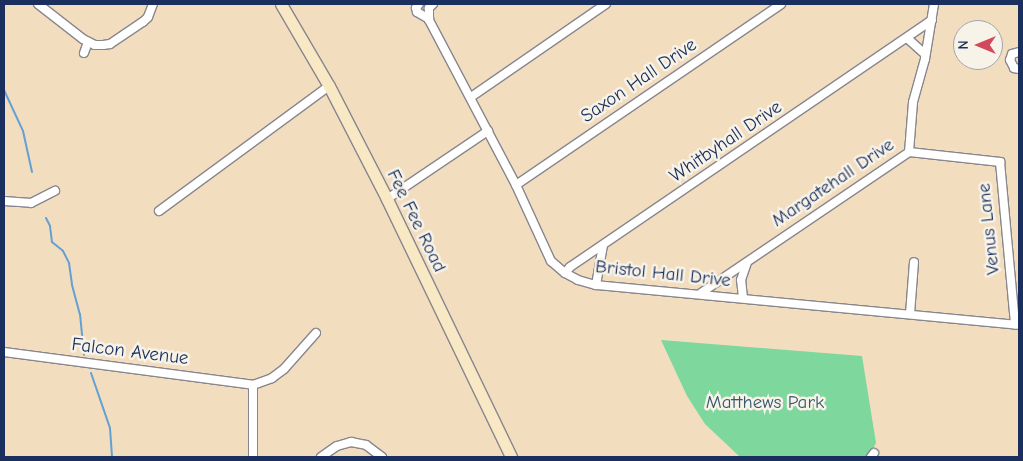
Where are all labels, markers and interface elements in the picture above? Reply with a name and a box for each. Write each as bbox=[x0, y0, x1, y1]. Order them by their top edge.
north arrow bbox=[953, 20, 1003, 70]
street label: Saxon Hall Drive bbox=[577, 34, 701, 128]
text: N bbox=[955, 40, 972, 50]
street label: Whitbyhall Drive bbox=[666, 96, 786, 188]
street label: Margatehall Drive bbox=[768, 134, 898, 232]
street label: Fee Fee Road bbox=[381, 166, 451, 276]
street label: Venus Lane bbox=[973, 182, 1005, 276]
street label: Bristol Hall Drive bbox=[594, 256, 732, 292]
street label: Falcon Avenue bbox=[70, 334, 190, 370]
park label: Matthews Park bbox=[706, 392, 824, 414]

